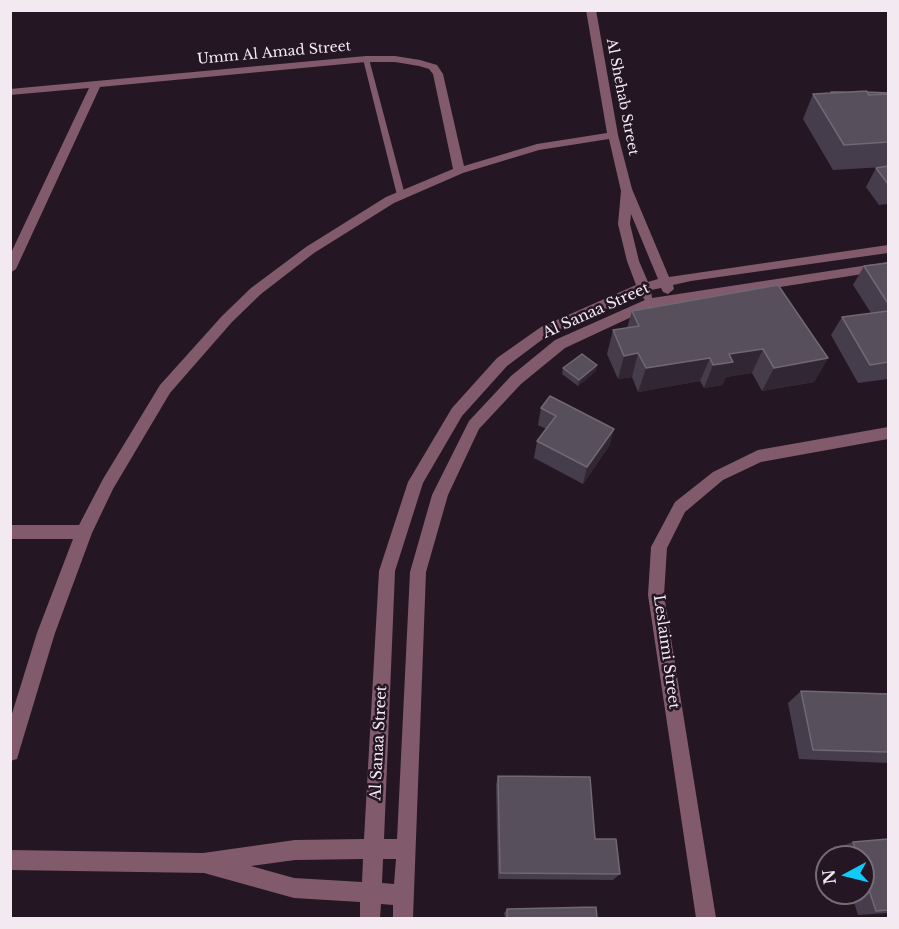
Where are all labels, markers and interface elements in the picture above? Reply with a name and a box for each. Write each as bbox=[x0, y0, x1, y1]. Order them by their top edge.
street label: Al Shehab Street bbox=[602, 37, 642, 157]
street label: Umm Al Amad Street bbox=[196, 38, 352, 68]
street label: Al Sanaa Street bbox=[540, 279, 652, 343]
street label: Leslaimi Street bbox=[649, 594, 683, 710]
street label: Al Sanaa Street bbox=[367, 685, 391, 801]
north arrow bbox=[815, 845, 875, 905]
text: N bbox=[818, 868, 840, 886]

